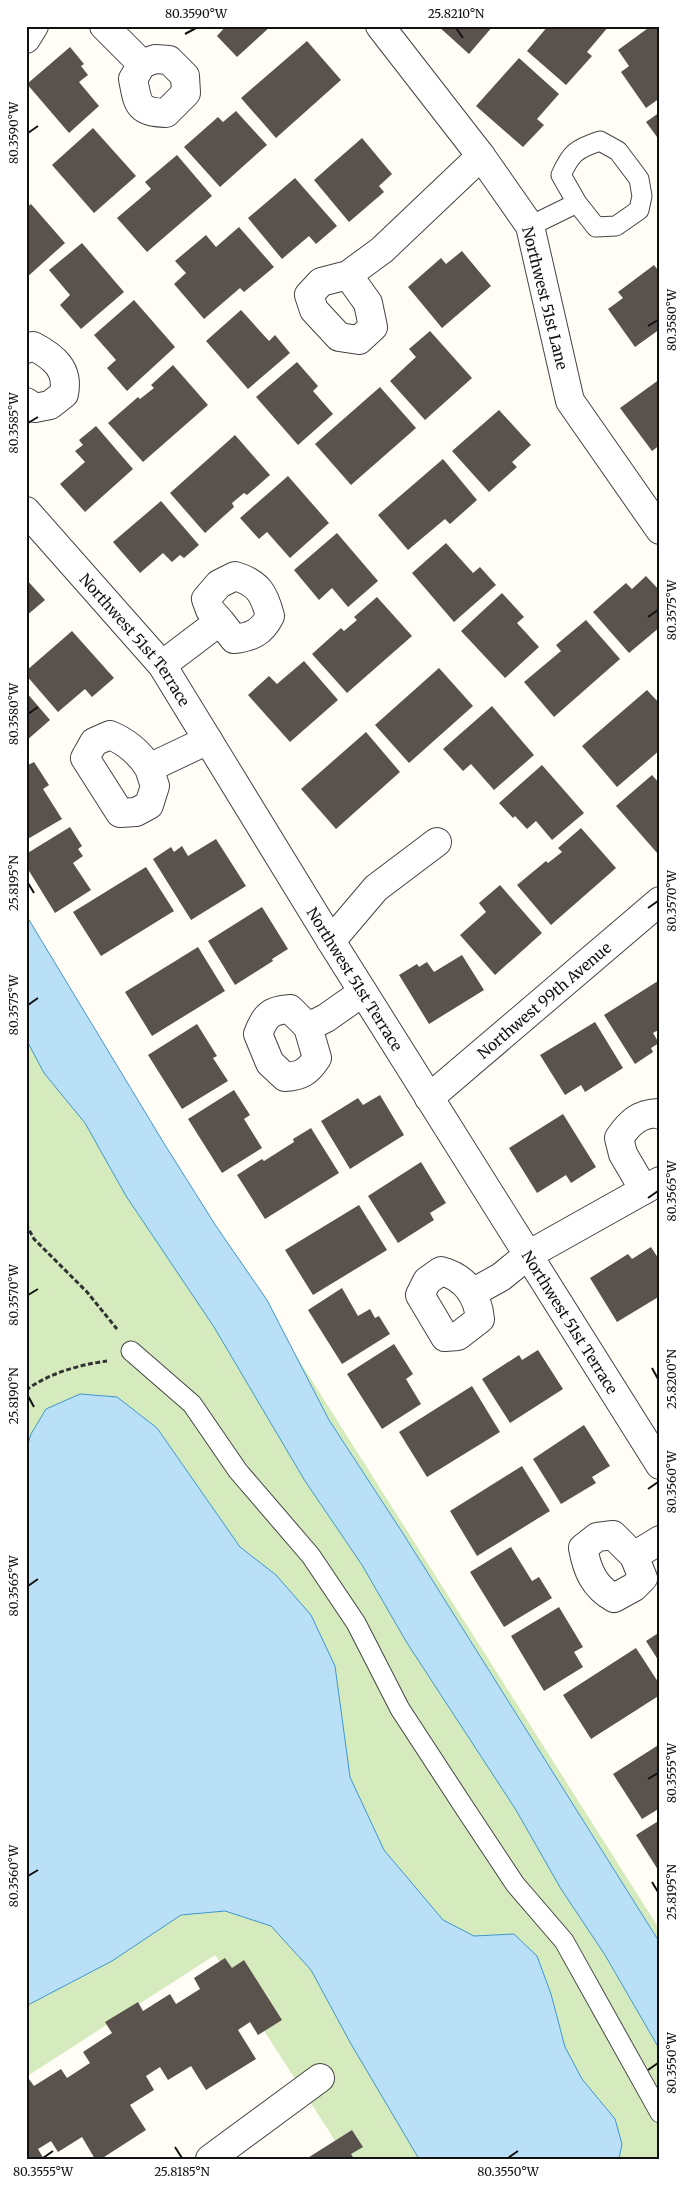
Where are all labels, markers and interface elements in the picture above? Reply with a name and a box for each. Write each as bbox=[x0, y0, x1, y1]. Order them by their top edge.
text: 80.3590°W bbox=[165, 6, 228, 21]
text: 25.8210°N bbox=[428, 6, 485, 21]
text: 80.3590°W bbox=[6, 101, 21, 164]
street label: Northwest 51st Lane bbox=[518, 225, 572, 372]
text: 80.3580°W bbox=[664, 288, 679, 351]
text: 80.3585°W bbox=[6, 392, 21, 453]
street label: Northwest 51st Terrace bbox=[76, 569, 194, 710]
text: 80.3575°W bbox=[664, 579, 679, 640]
text: 80.3580°W bbox=[6, 682, 21, 745]
text: 25.8195°N bbox=[6, 854, 21, 911]
text: 80.3570°W bbox=[664, 869, 679, 932]
street label: Northwest 51st Terrace bbox=[303, 904, 407, 1054]
street label: Northwest 99th Avenue bbox=[473, 938, 615, 1062]
text: 80.3575°W bbox=[6, 974, 21, 1035]
text: 80.3565°W bbox=[664, 1160, 679, 1221]
street label: Northwest 51st Terrace bbox=[518, 1247, 622, 1397]
text: 80.3570°W bbox=[6, 1263, 21, 1326]
text: 25.8200°N bbox=[664, 1348, 679, 1409]
text: 25.8190°N bbox=[6, 1367, 21, 1425]
text: 80.3560°W bbox=[664, 1450, 679, 1513]
text: 80.3565°W bbox=[6, 1555, 21, 1616]
text: 80.3555°W bbox=[664, 1742, 679, 1803]
text: 80.3560°W bbox=[6, 1844, 21, 1907]
text: 25.8195°N bbox=[664, 1863, 679, 1920]
text: 80.3550°W bbox=[664, 2031, 679, 2094]
text: 80.3555°W bbox=[13, 2164, 74, 2179]
text: 25.8185°N bbox=[154, 2164, 211, 2179]
text: 80.3550°W bbox=[477, 2164, 540, 2179]

